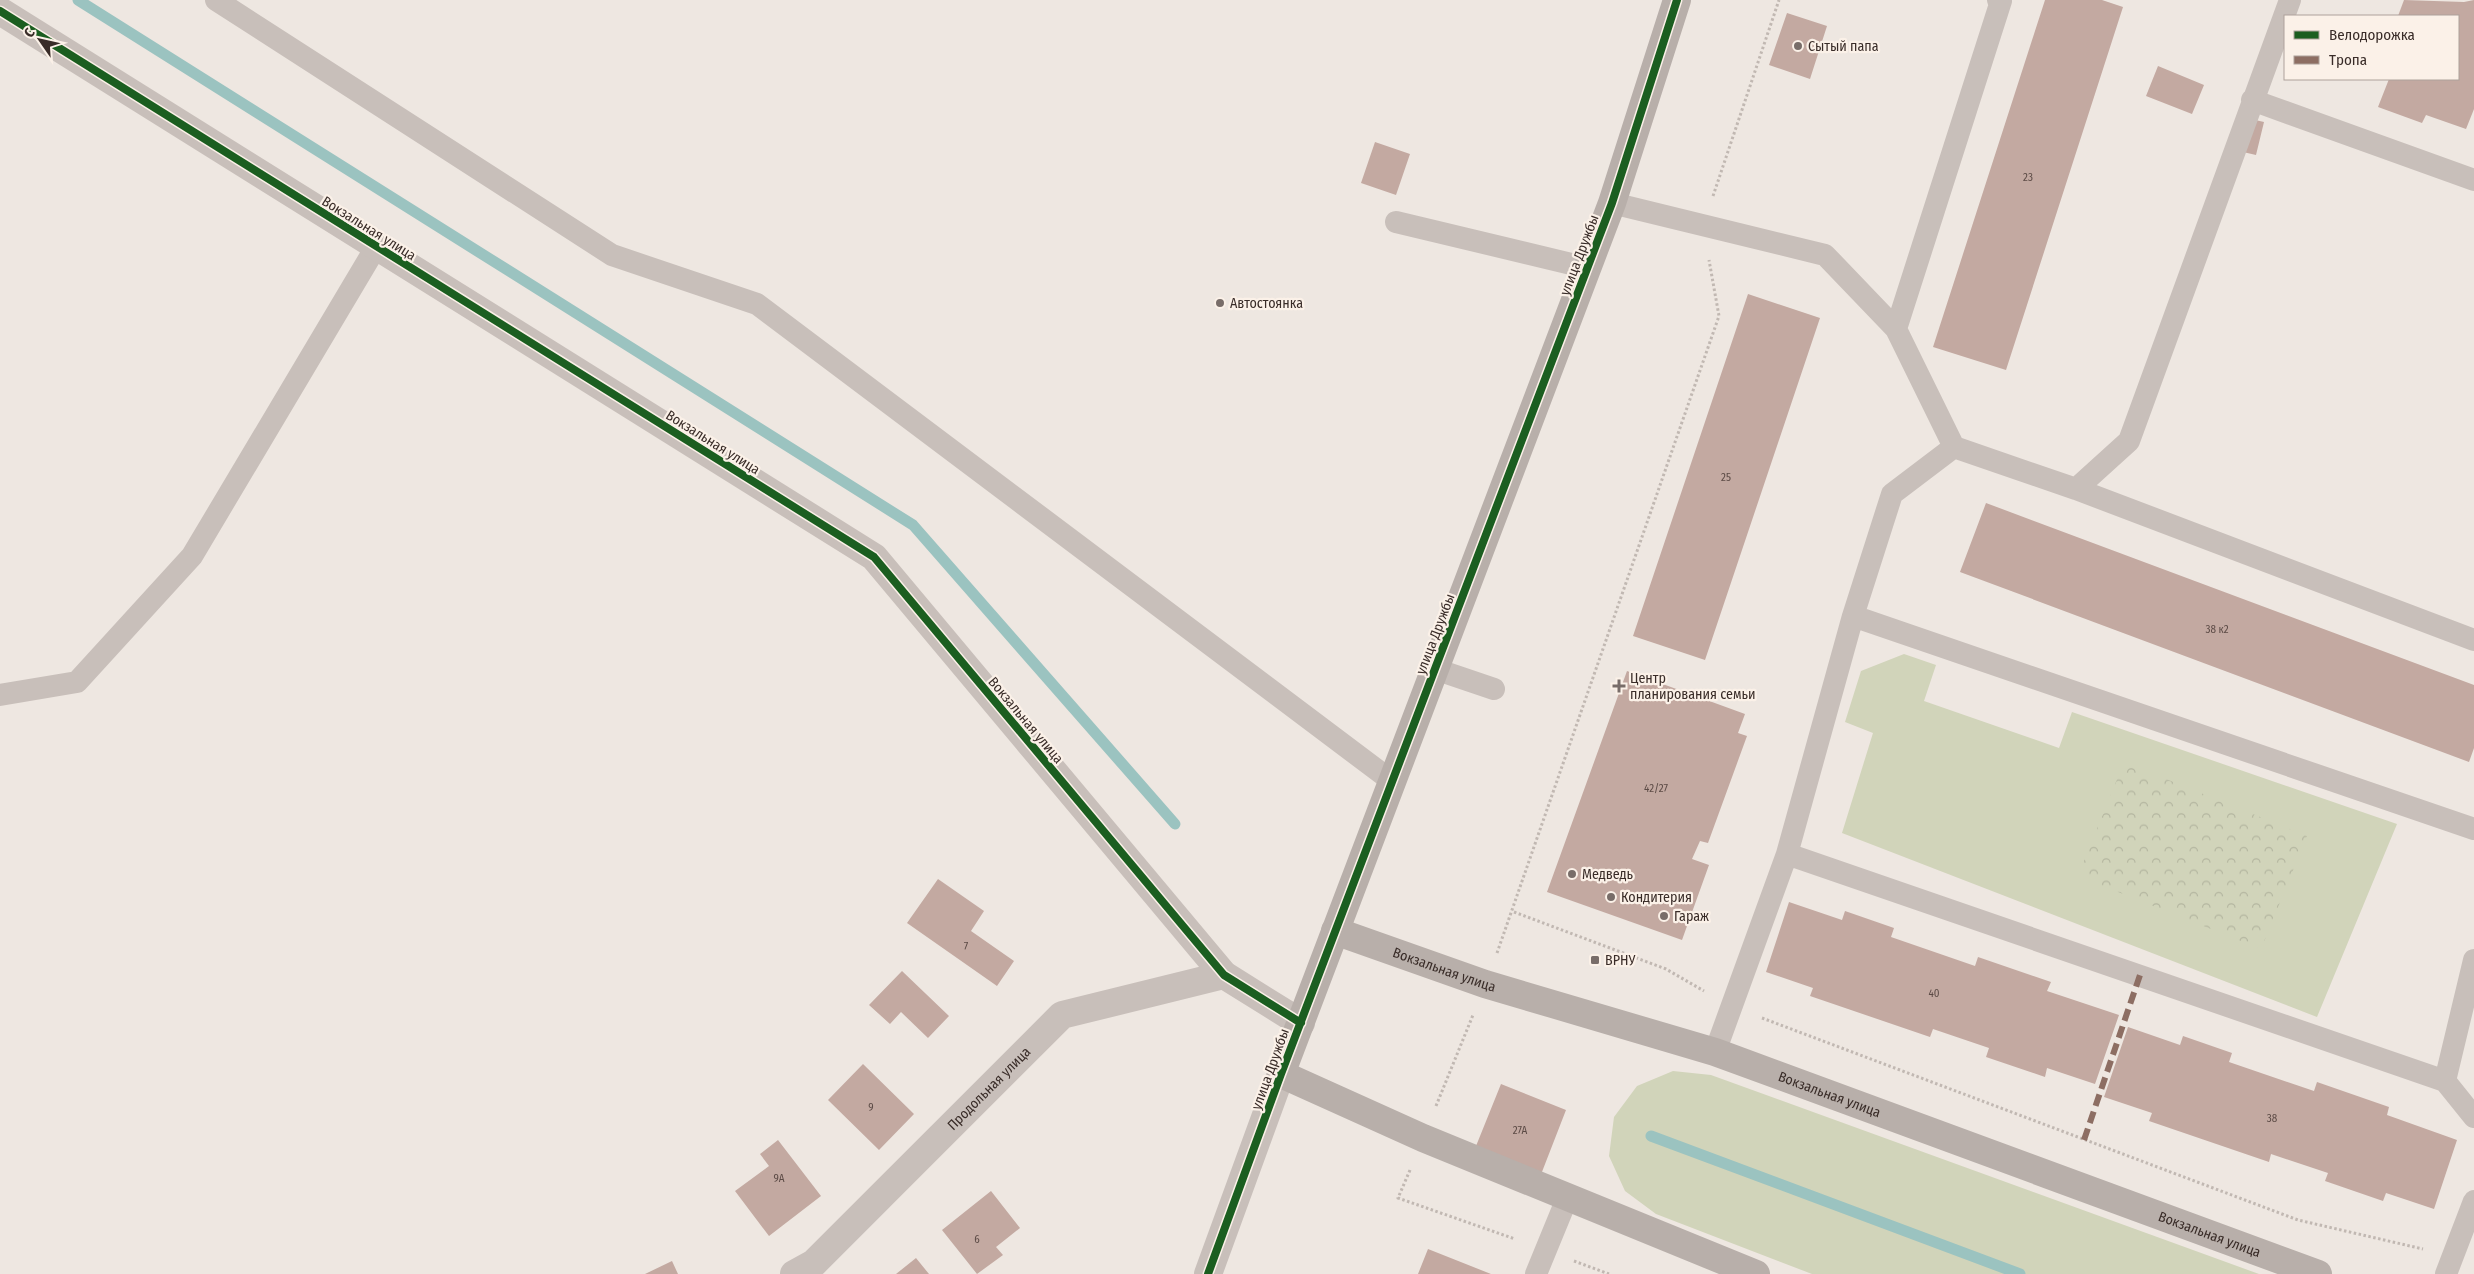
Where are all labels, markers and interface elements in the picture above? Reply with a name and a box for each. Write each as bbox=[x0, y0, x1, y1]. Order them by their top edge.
north arrow bbox=[15, 15, 65, 65]
legend bbox=[2284, 15, 2459, 80]
text: С bbox=[21, 25, 39, 41]
text: Велодорожка bbox=[2329, 26, 2415, 44]
place label: Сытый папа bbox=[1808, 38, 1879, 55]
marker: Сытый папа bbox=[1792, 40, 1804, 52]
text: Тропа bbox=[2329, 51, 2367, 69]
house number: 23 bbox=[2023, 171, 2033, 184]
street label: Вокзальная улица bbox=[319, 193, 419, 264]
street label: улица Дружбы bbox=[1556, 212, 1603, 298]
place label: Автостоянка bbox=[1230, 295, 1303, 312]
marker: Автостоянка bbox=[1214, 297, 1226, 309]
street label: Вокзальная улица bbox=[663, 407, 763, 478]
house number: 25 bbox=[1721, 471, 1731, 484]
street label: улица Дружбы bbox=[1412, 591, 1459, 677]
house number: 38 к2 bbox=[2205, 623, 2229, 636]
place label: Центр планирования семьи bbox=[1630, 670, 1755, 703]
street label: Вокзальная улица bbox=[984, 674, 1067, 767]
marker: Центр планирования семьи bbox=[1612, 679, 1626, 693]
house number: 42/27 bbox=[1644, 782, 1669, 795]
place label: Медведь bbox=[1582, 866, 1634, 883]
marker: Медведь bbox=[1566, 868, 1578, 880]
place label: Кондитерия bbox=[1621, 889, 1692, 906]
marker: Кондитерия bbox=[1605, 891, 1617, 903]
place label: Гараж bbox=[1674, 908, 1709, 925]
marker: Гараж bbox=[1658, 910, 1670, 922]
house number: 7 bbox=[964, 940, 969, 953]
street label: Вокзальная улица bbox=[1390, 944, 1498, 996]
place label: ВРНУ bbox=[1605, 952, 1635, 969]
marker: ВРНУ bbox=[1589, 954, 1601, 966]
house number: 40 bbox=[1928, 987, 1940, 1000]
street label: улица Дружбы bbox=[1248, 1026, 1293, 1112]
street label: Продольная улица bbox=[944, 1043, 1034, 1134]
street label: Вокзальная улица bbox=[1776, 1068, 1883, 1121]
house number: 9 bbox=[868, 1101, 874, 1114]
house number: 38 bbox=[2267, 1112, 2278, 1125]
house number: 27А bbox=[1513, 1124, 1528, 1137]
house number: 9А bbox=[773, 1172, 785, 1185]
street label: Вокзальная улица bbox=[2156, 1208, 2263, 1261]
house number: 6 bbox=[974, 1233, 980, 1246]

